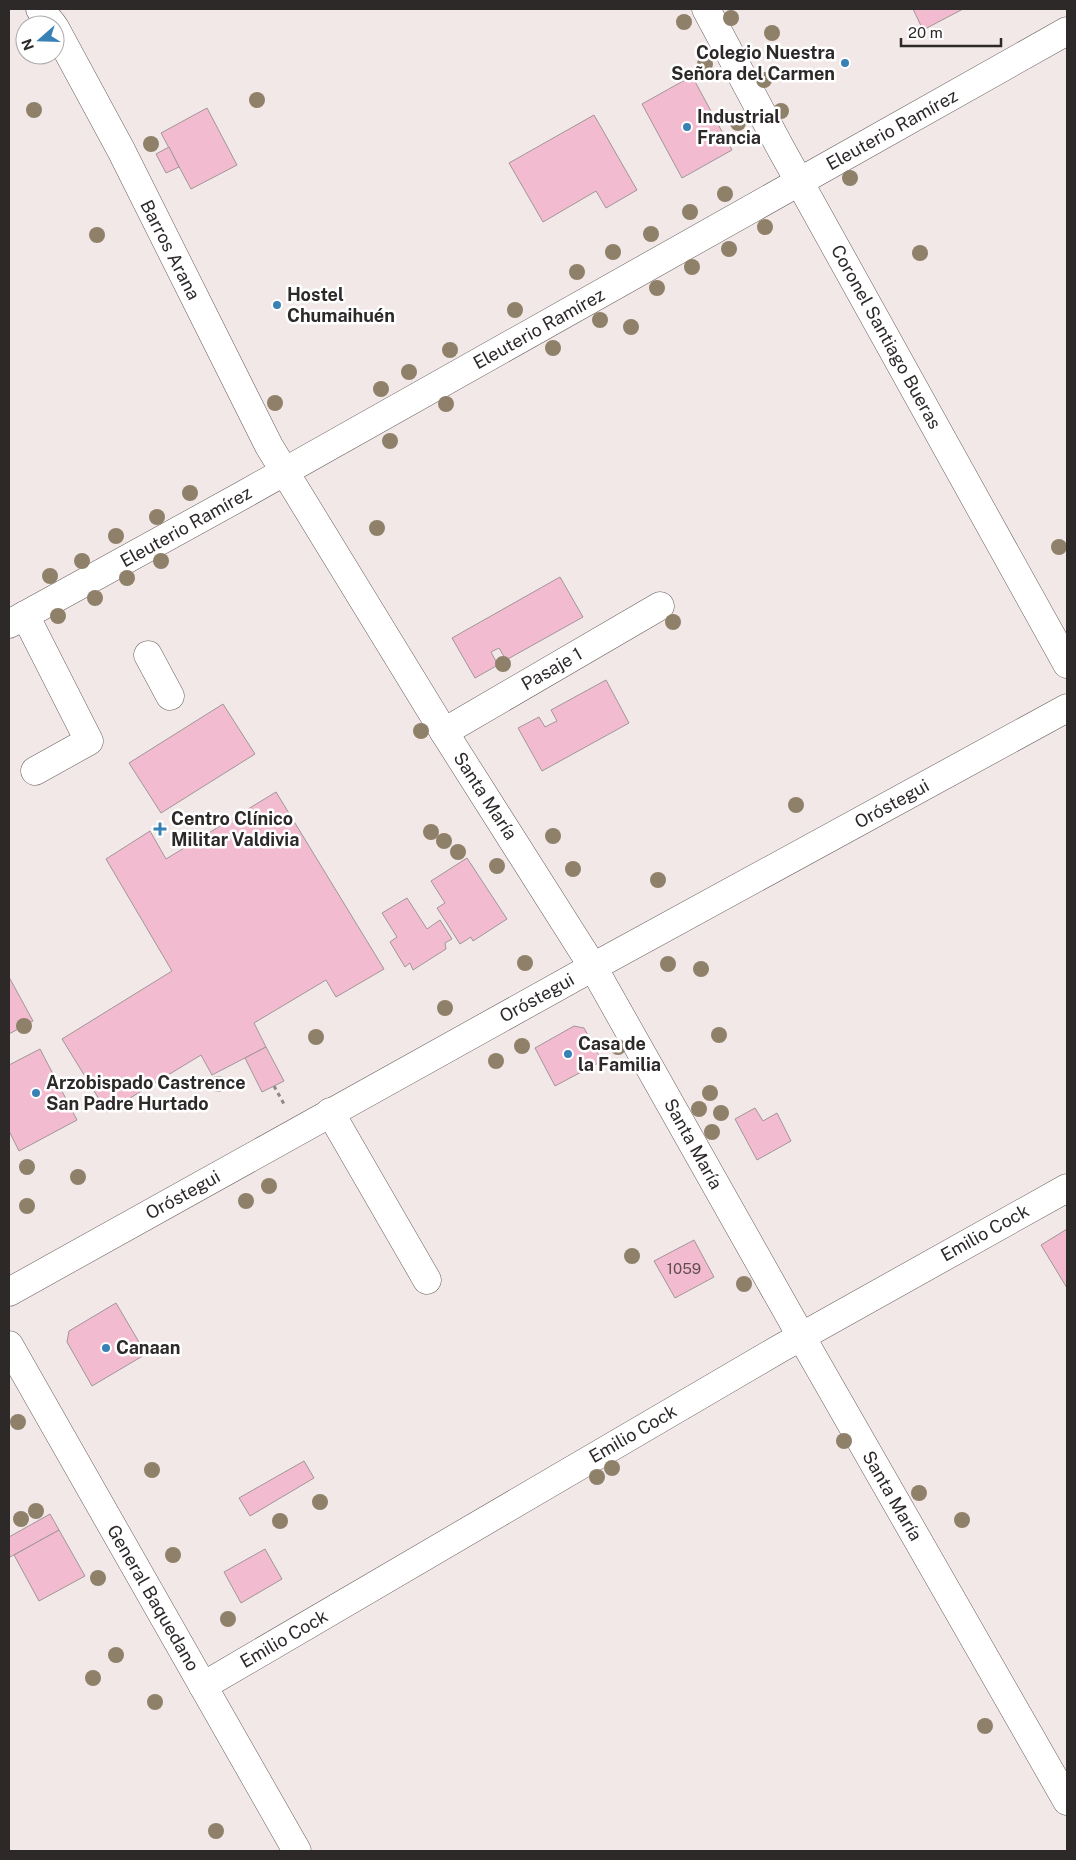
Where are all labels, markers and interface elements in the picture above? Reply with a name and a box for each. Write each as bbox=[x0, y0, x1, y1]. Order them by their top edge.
north arrow bbox=[15, 15, 65, 65]
scale bar bbox=[901, 15, 1001, 47]
text: 20 m bbox=[908, 24, 943, 41]
text: N bbox=[18, 37, 37, 52]
place label: Colegio Nuestra Señora del Carmen bbox=[671, 42, 835, 84]
marker: Colegio Nuestra Señora del Carmen bbox=[839, 57, 851, 69]
street label: Eleuterio Ramírez bbox=[822, 85, 961, 174]
place label: Industrial Francia bbox=[697, 106, 780, 148]
marker: Industrial Francia bbox=[681, 121, 693, 133]
street label: Barros Arana bbox=[136, 196, 205, 303]
street label: Coronel Santiago Bueras bbox=[827, 241, 946, 432]
place label: Hostel Chumaihuén bbox=[287, 284, 395, 326]
street label: Eleuterio Ramírez bbox=[469, 284, 608, 373]
marker: Hostel Chumaihuén bbox=[271, 299, 283, 311]
street label: Eleuterio Ramírez bbox=[116, 482, 255, 571]
street label: Pasaje 1 bbox=[518, 643, 586, 694]
street label: Santa María bbox=[449, 748, 522, 844]
street label: Oróstegui bbox=[851, 775, 933, 833]
place label: Centro Clínico Militar Valdivia bbox=[171, 808, 299, 850]
marker: Centro Clínico Militar Valdivia bbox=[153, 822, 167, 836]
street label: Oróstegui bbox=[496, 969, 578, 1027]
place label: Casa de la Familia bbox=[578, 1033, 661, 1075]
marker: Casa de la Familia bbox=[562, 1048, 574, 1060]
place label: Arzobispado Castrence San Padre Hurtado bbox=[46, 1072, 246, 1114]
marker: Arzobispado Castrence San Padre Hurtado bbox=[30, 1087, 42, 1099]
street label: Santa María bbox=[660, 1095, 727, 1193]
street label: Oróstegui bbox=[142, 1166, 224, 1224]
street label: Emilio Cock bbox=[937, 1200, 1033, 1265]
house number: 1059 bbox=[667, 1260, 701, 1277]
place label: Canaan bbox=[116, 1337, 181, 1358]
marker: Canaan bbox=[100, 1342, 112, 1354]
street label: Emilio Cock bbox=[585, 1400, 680, 1467]
street label: Santa María bbox=[858, 1447, 927, 1544]
street label: General Baquedano bbox=[103, 1521, 204, 1675]
street label: Emilio Cock bbox=[236, 1605, 331, 1672]

